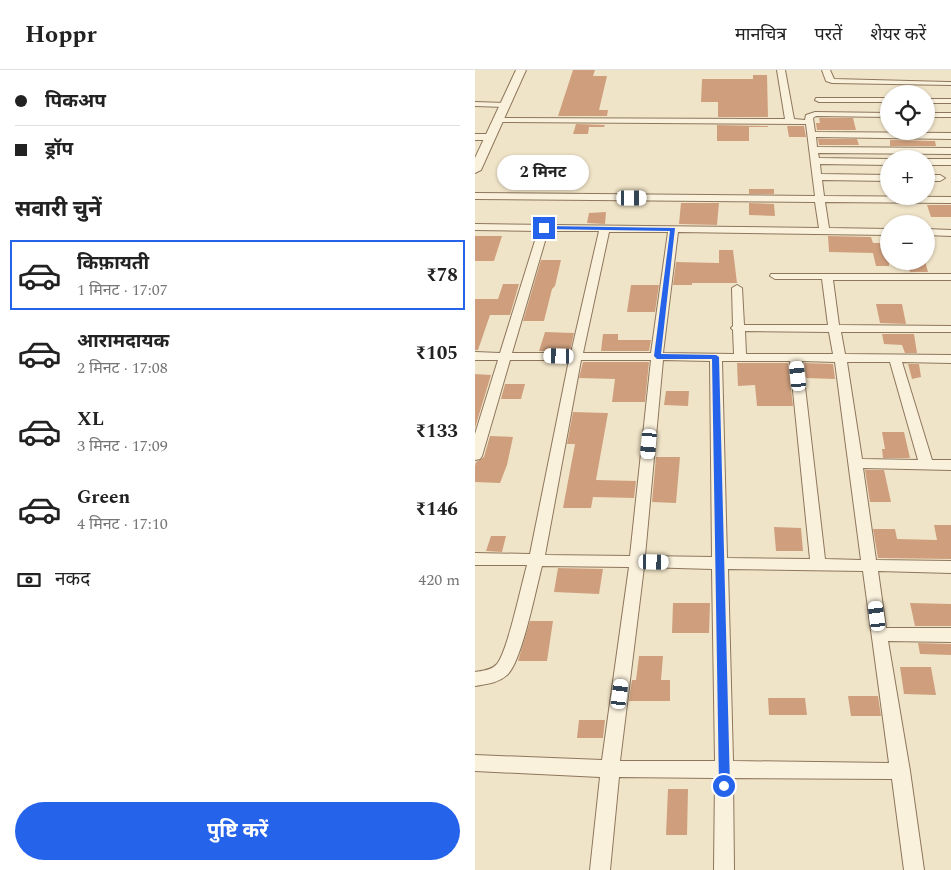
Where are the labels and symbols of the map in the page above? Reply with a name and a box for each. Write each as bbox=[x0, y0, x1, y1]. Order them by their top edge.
callout: 2 मिनट bbox=[498, 156, 590, 190]
car bbox=[617, 191, 647, 206]
route end bbox=[533, 217, 555, 239]
car bbox=[543, 348, 574, 364]
car bbox=[788, 360, 807, 392]
car bbox=[640, 428, 657, 460]
car bbox=[638, 554, 669, 570]
car bbox=[867, 600, 886, 632]
car bbox=[610, 678, 629, 710]
route start bbox=[713, 775, 735, 797]

